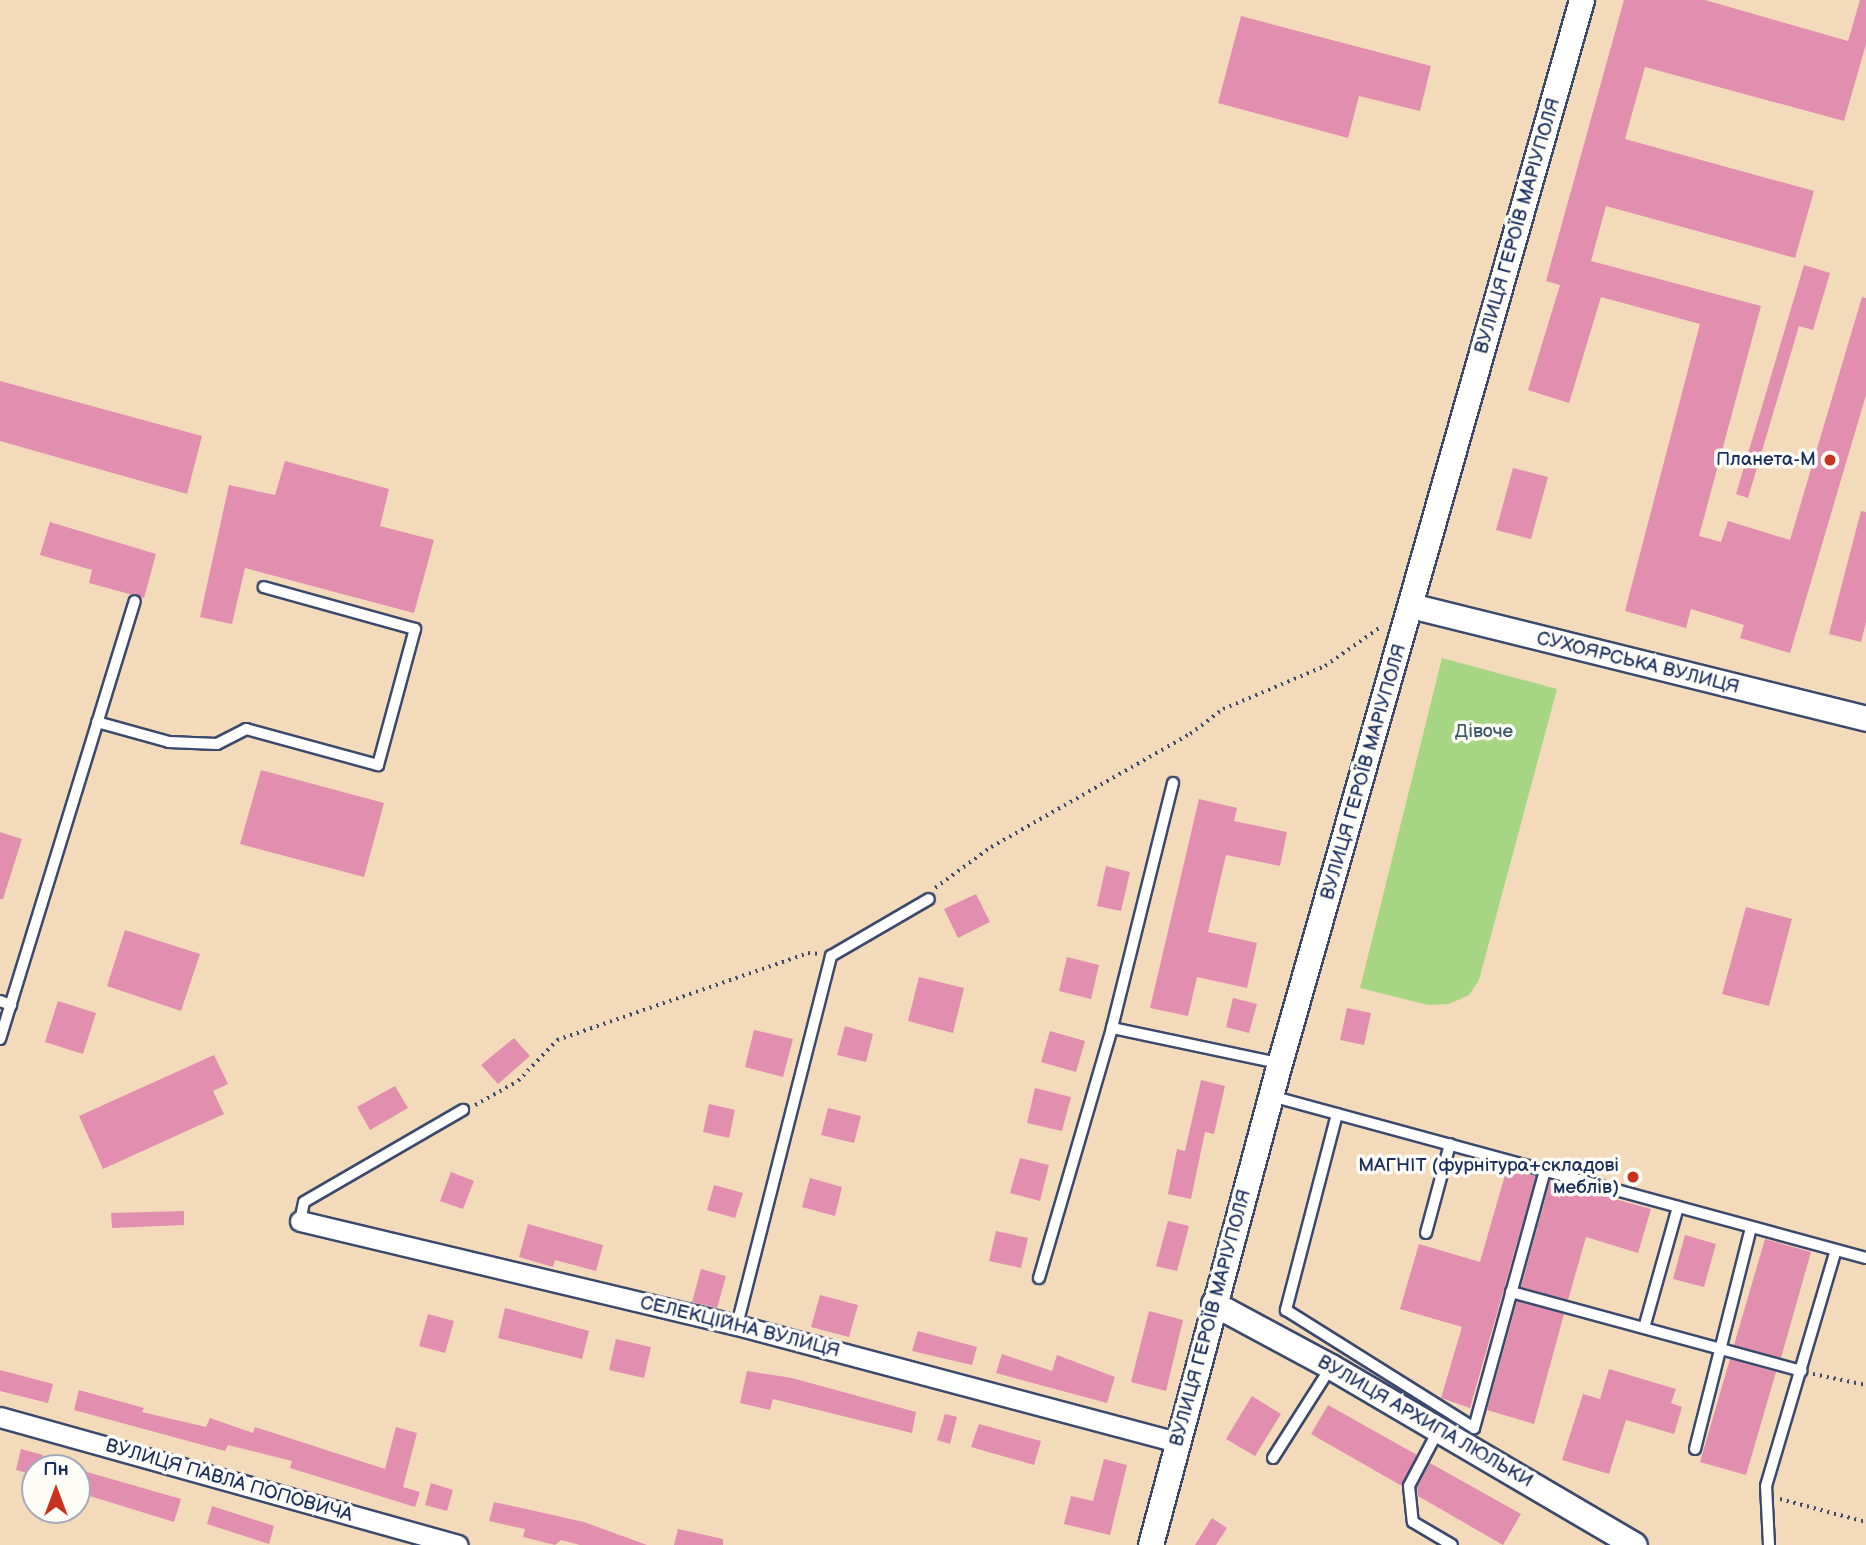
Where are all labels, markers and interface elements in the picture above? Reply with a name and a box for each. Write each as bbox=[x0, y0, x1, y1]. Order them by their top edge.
street label: ВУЛИЦЯ ГЕРОЇВ МАРІУПОЛЯ bbox=[1471, 95, 1565, 357]
place label: Планета-М bbox=[1716, 449, 1816, 471]
marker: Планета-М bbox=[1822, 452, 1838, 468]
street label: СУХОЯРСЬКА ВУЛИЦЯ bbox=[1534, 627, 1742, 699]
street label: ВУЛИЦЯ ГЕРОЇВ МАРІУПОЛЯ bbox=[1317, 641, 1411, 903]
park label: Дівоче bbox=[1455, 721, 1513, 743]
place label: МАГНІТ (фурнітура+складові меблів) bbox=[1358, 1155, 1619, 1199]
marker: МАГНІТ (фурнітура+складові меблів) bbox=[1625, 1169, 1641, 1185]
street label: ВУЛИЦЯ ГЕРОЇВ МАРІУПОЛЯ bbox=[1166, 1187, 1256, 1449]
street label: СЕЛЕКЦІЙНА ВУЛИЦЯ bbox=[638, 1291, 842, 1363]
street label: ВУЛИЦЯ АРХИПА ЛЮЛЬКИ bbox=[1313, 1351, 1537, 1493]
street label: ВУЛИЦЯ ПАВЛА ПОПОВИЧА bbox=[103, 1435, 355, 1527]
north arrow bbox=[21, 1454, 91, 1524]
text: Пн bbox=[43, 1458, 69, 1481]

